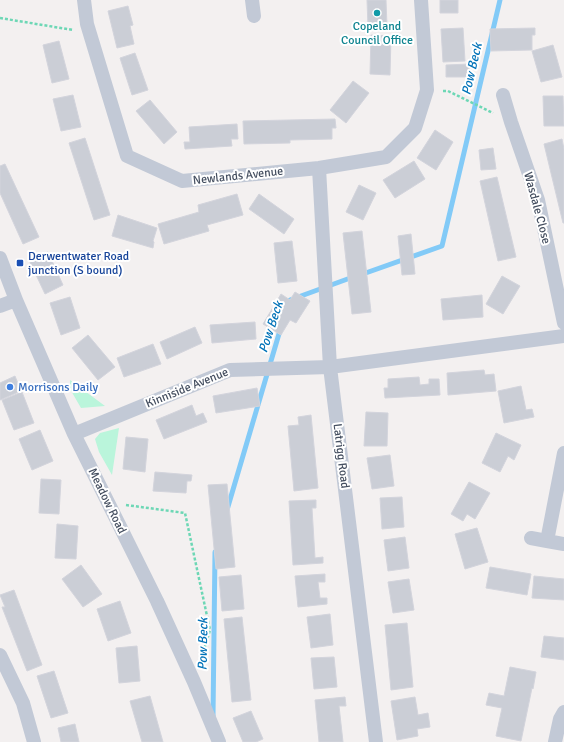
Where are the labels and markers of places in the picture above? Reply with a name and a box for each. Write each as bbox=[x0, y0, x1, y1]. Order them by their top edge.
marker: Copeland Council Office bbox=[372, 8, 382, 18]
place label: Copeland Council Office bbox=[341, 19, 413, 48]
place label: Derwentwater Road junction (S bound) bbox=[28, 249, 129, 278]
marker: Derwentwater Road junction (S bound) bbox=[15, 258, 25, 268]
place label: Morrisons Daily bbox=[18, 380, 99, 395]
marker: Morrisons Daily bbox=[5, 382, 15, 392]

